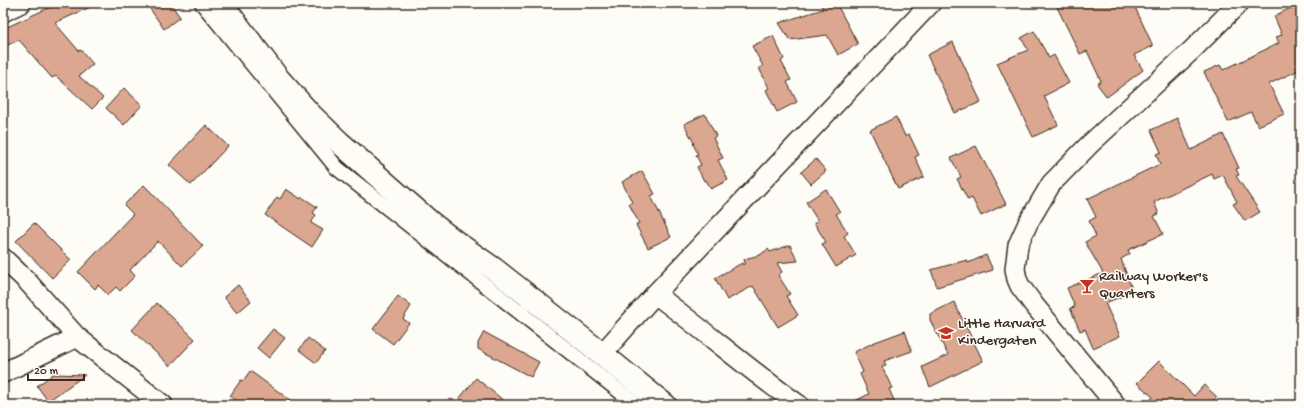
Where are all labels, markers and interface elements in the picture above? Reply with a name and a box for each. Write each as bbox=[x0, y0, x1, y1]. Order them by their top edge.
place label: Railway Worker's Quarters bbox=[1099, 268, 1208, 303]
bar icon: Railway Worker's Quarters bbox=[1078, 277, 1096, 295]
place label: Little Harvard Kindergaten bbox=[958, 315, 1046, 350]
school or university icon: Little Harvard Kindergaten bbox=[937, 324, 955, 342]
scale bar bbox=[28, 356, 84, 382]
text: 20 m bbox=[34, 365, 59, 379]

